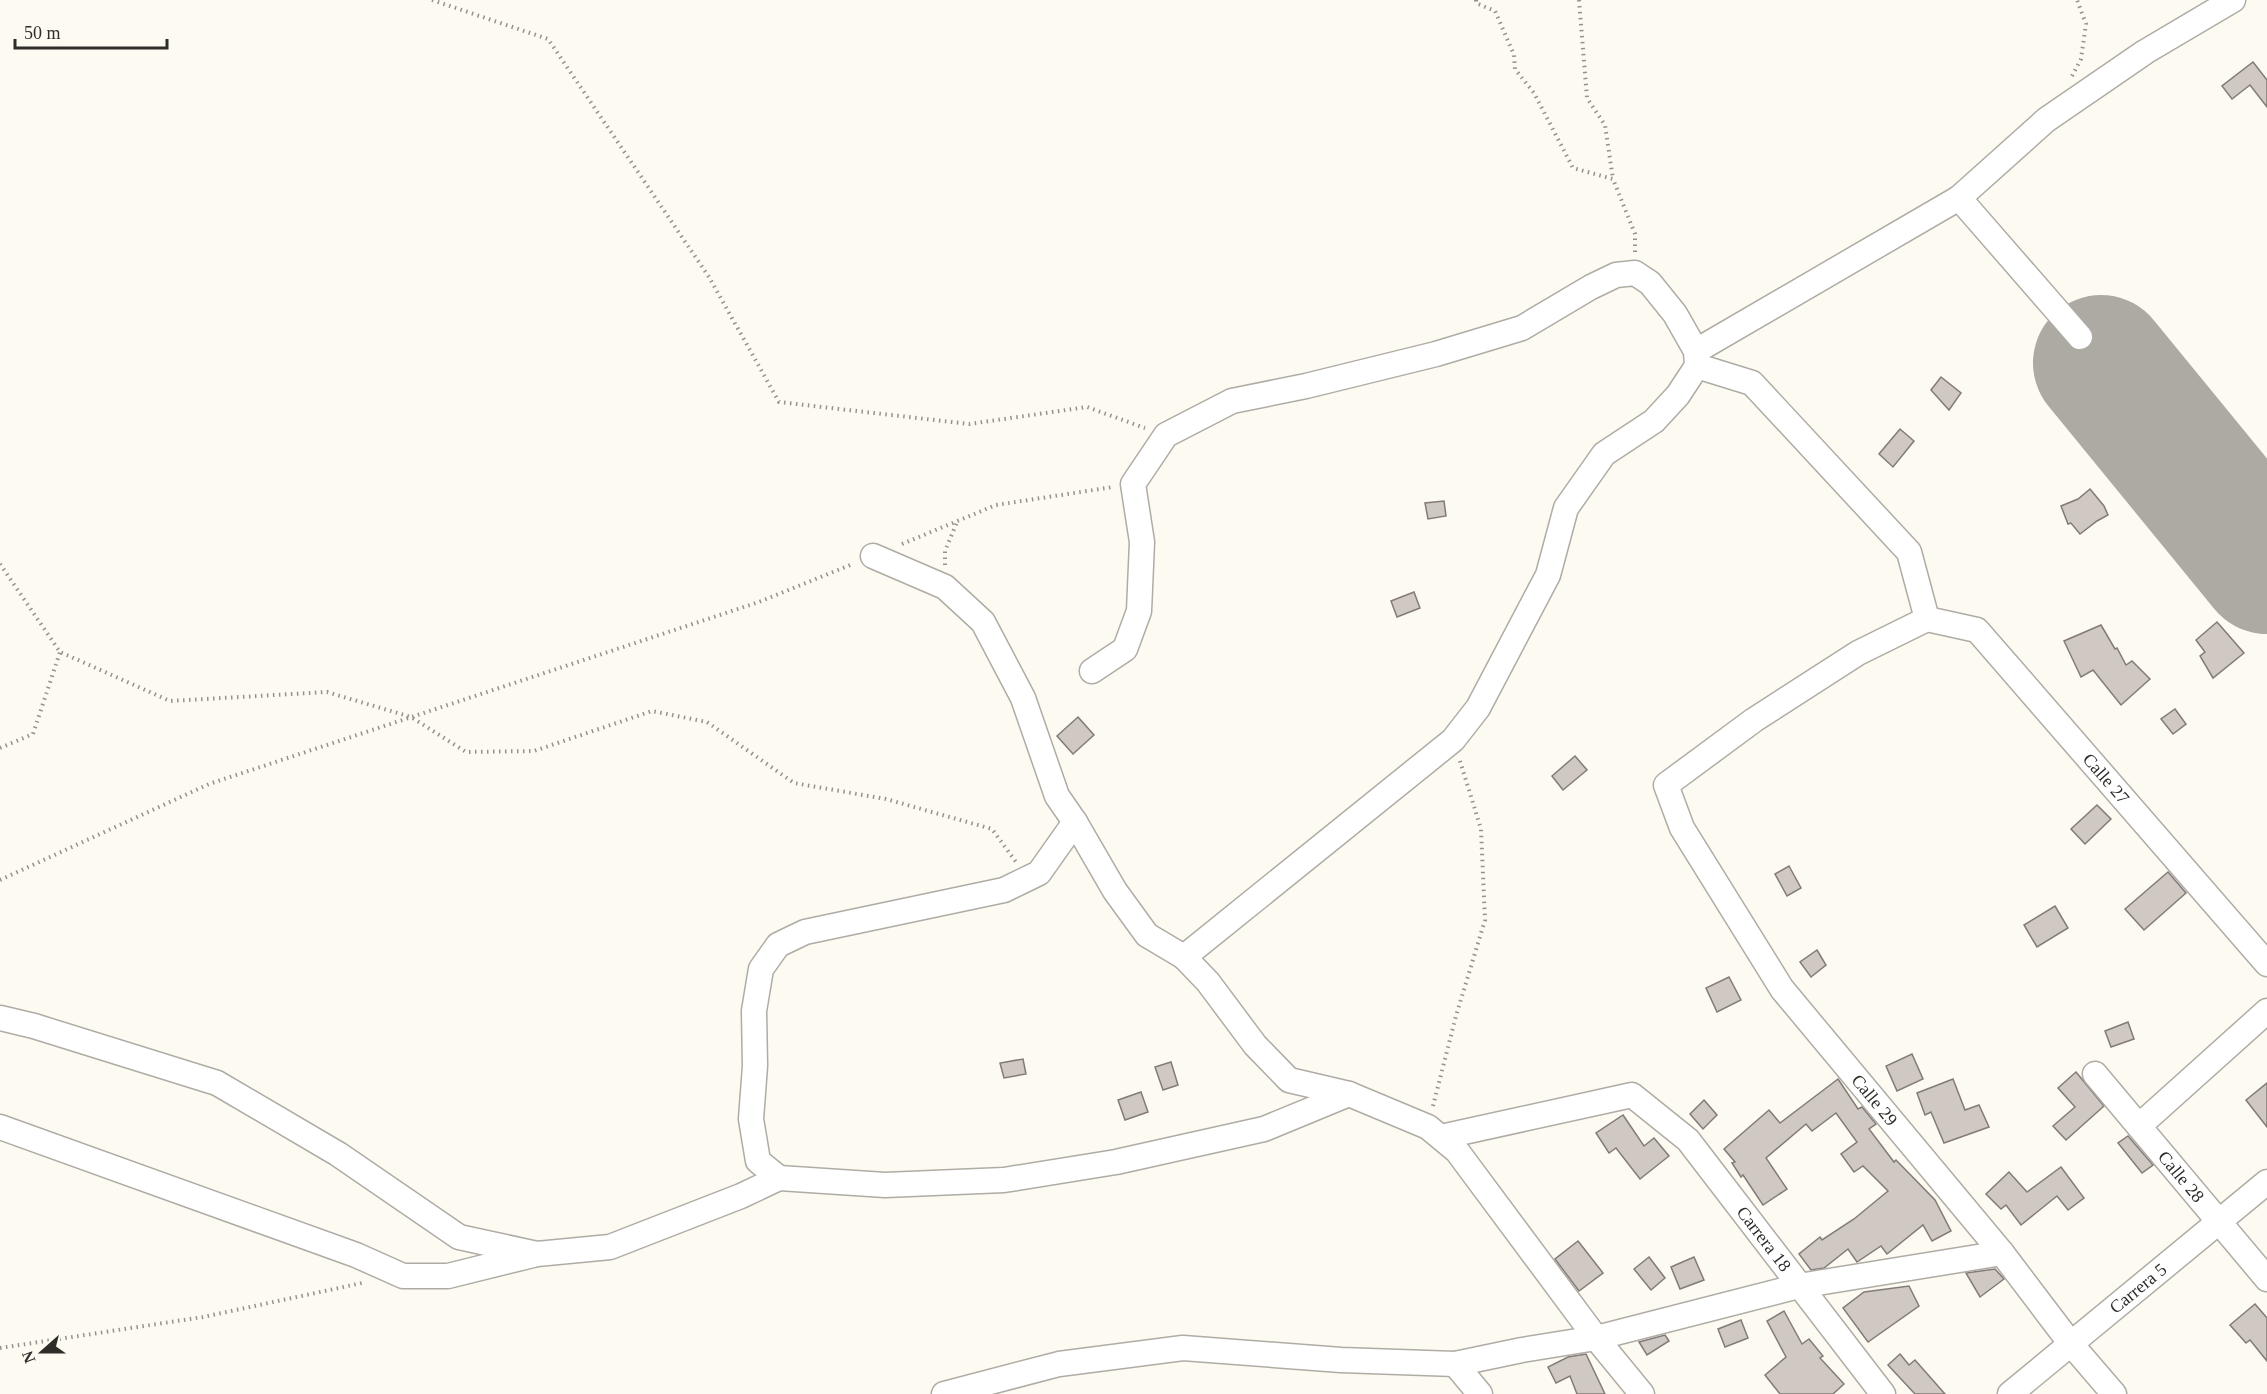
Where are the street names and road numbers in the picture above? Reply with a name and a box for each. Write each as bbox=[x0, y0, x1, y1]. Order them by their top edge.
street label: Calle 27 bbox=[2079, 749, 2133, 808]
street label: Calle 29 bbox=[1847, 1070, 1902, 1130]
street label: Calle 28 bbox=[2154, 1147, 2208, 1206]
street label: Carrera 18 bbox=[1733, 1202, 1795, 1275]
street label: Carrera 5 bbox=[2106, 1259, 2170, 1318]

